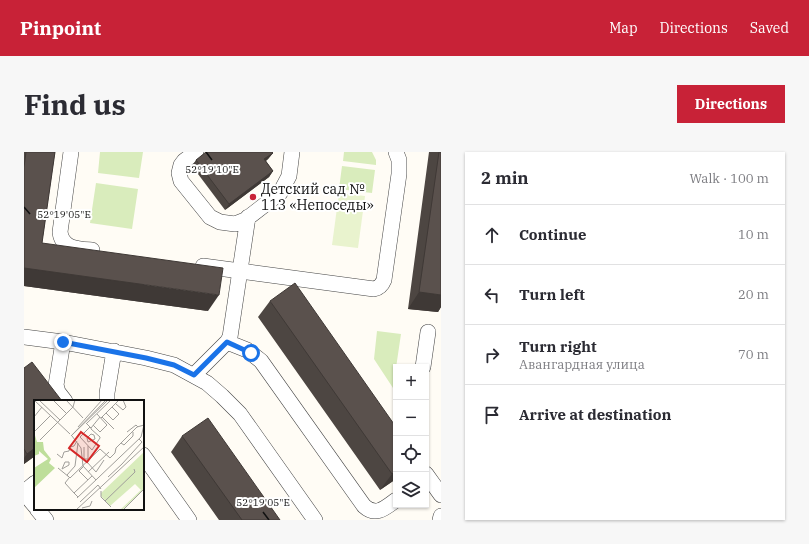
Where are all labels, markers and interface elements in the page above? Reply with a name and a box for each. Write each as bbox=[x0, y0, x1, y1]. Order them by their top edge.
text: Pinpoint bbox=[20, 16, 101, 40]
text: Map bbox=[609, 19, 638, 37]
text: Directions bbox=[660, 19, 728, 37]
text: Saved bbox=[750, 19, 789, 37]
button: Directions bbox=[677, 85, 785, 123]
text: Find us bbox=[24, 86, 126, 123]
text: 52°19'10"E bbox=[185, 163, 239, 176]
text: 2 min bbox=[481, 167, 529, 189]
text: Walk · 100 m bbox=[690, 170, 769, 187]
place label: Детский сад № 113 «Непоседы» bbox=[261, 180, 374, 214]
marker: Детский сад № 113 «Непоседы» bbox=[248, 192, 258, 202]
text: 52°19'05"E bbox=[37, 208, 91, 221]
icon: ahead bbox=[481, 224, 503, 246]
text: Continue bbox=[519, 225, 586, 244]
text: 10 m bbox=[738, 226, 769, 243]
icon: left bbox=[481, 284, 503, 306]
text: Turn left bbox=[519, 285, 585, 304]
text: 20 m bbox=[738, 286, 769, 303]
route end bbox=[54, 333, 72, 351]
text: Turn right bbox=[519, 337, 597, 356]
route start bbox=[242, 344, 260, 362]
icon: right bbox=[481, 344, 503, 366]
text: 70 m bbox=[738, 346, 769, 363]
text: Авангардная улица bbox=[519, 356, 645, 373]
map controls bbox=[393, 364, 429, 508]
button: + bbox=[393, 364, 429, 400]
inset map bbox=[34, 400, 144, 510]
button: − bbox=[393, 400, 429, 436]
icon: arrive bbox=[481, 404, 503, 426]
text: Arrive at destination bbox=[519, 405, 671, 424]
button: locate bbox=[393, 436, 429, 472]
button: layers bbox=[393, 472, 429, 508]
text: 52°19'05"E bbox=[236, 496, 290, 509]

